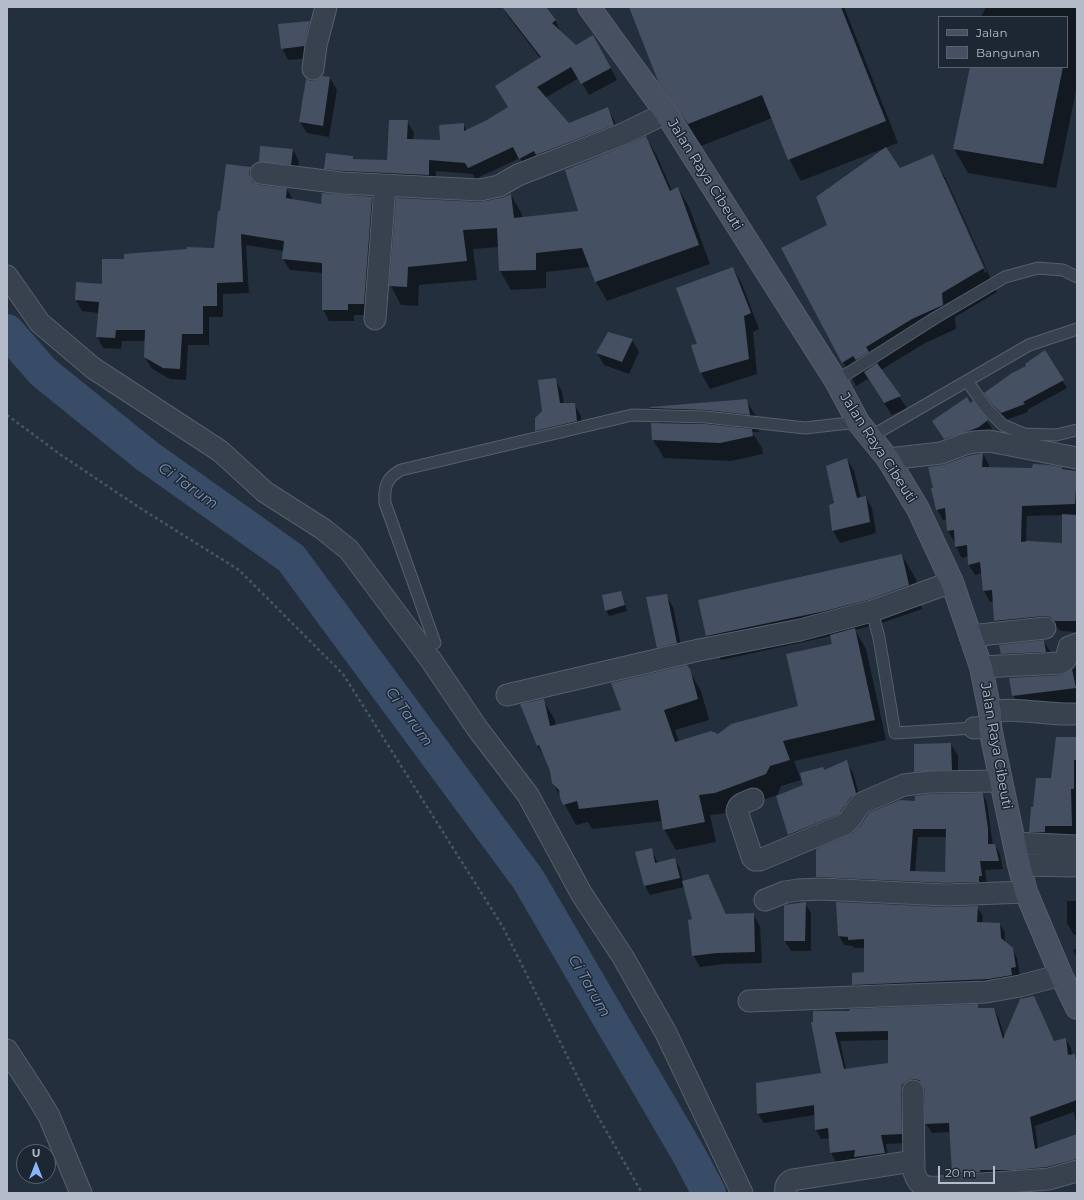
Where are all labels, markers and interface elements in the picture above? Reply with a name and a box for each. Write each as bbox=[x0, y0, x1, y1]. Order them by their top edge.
legend bbox=[938, 16, 1068, 68]
text: Jalan bbox=[976, 25, 1008, 40]
text: Bangunan bbox=[976, 45, 1040, 60]
street label: Jalan Raya Cibeuti bbox=[664, 116, 746, 234]
street label: Jalan Raya Cibeuti bbox=[836, 390, 920, 506]
water label: Ci Tarum bbox=[155, 459, 221, 513]
street label: Jalan Raya Cibeuti bbox=[977, 681, 1015, 811]
water label: Ci Tarum bbox=[382, 684, 436, 750]
water label: Ci Tarum bbox=[564, 952, 614, 1020]
north arrow bbox=[16, 1144, 56, 1184]
text: U bbox=[32, 1146, 40, 1160]
scale bar bbox=[940, 1158, 997, 1184]
text: 20 m bbox=[945, 1165, 976, 1180]

